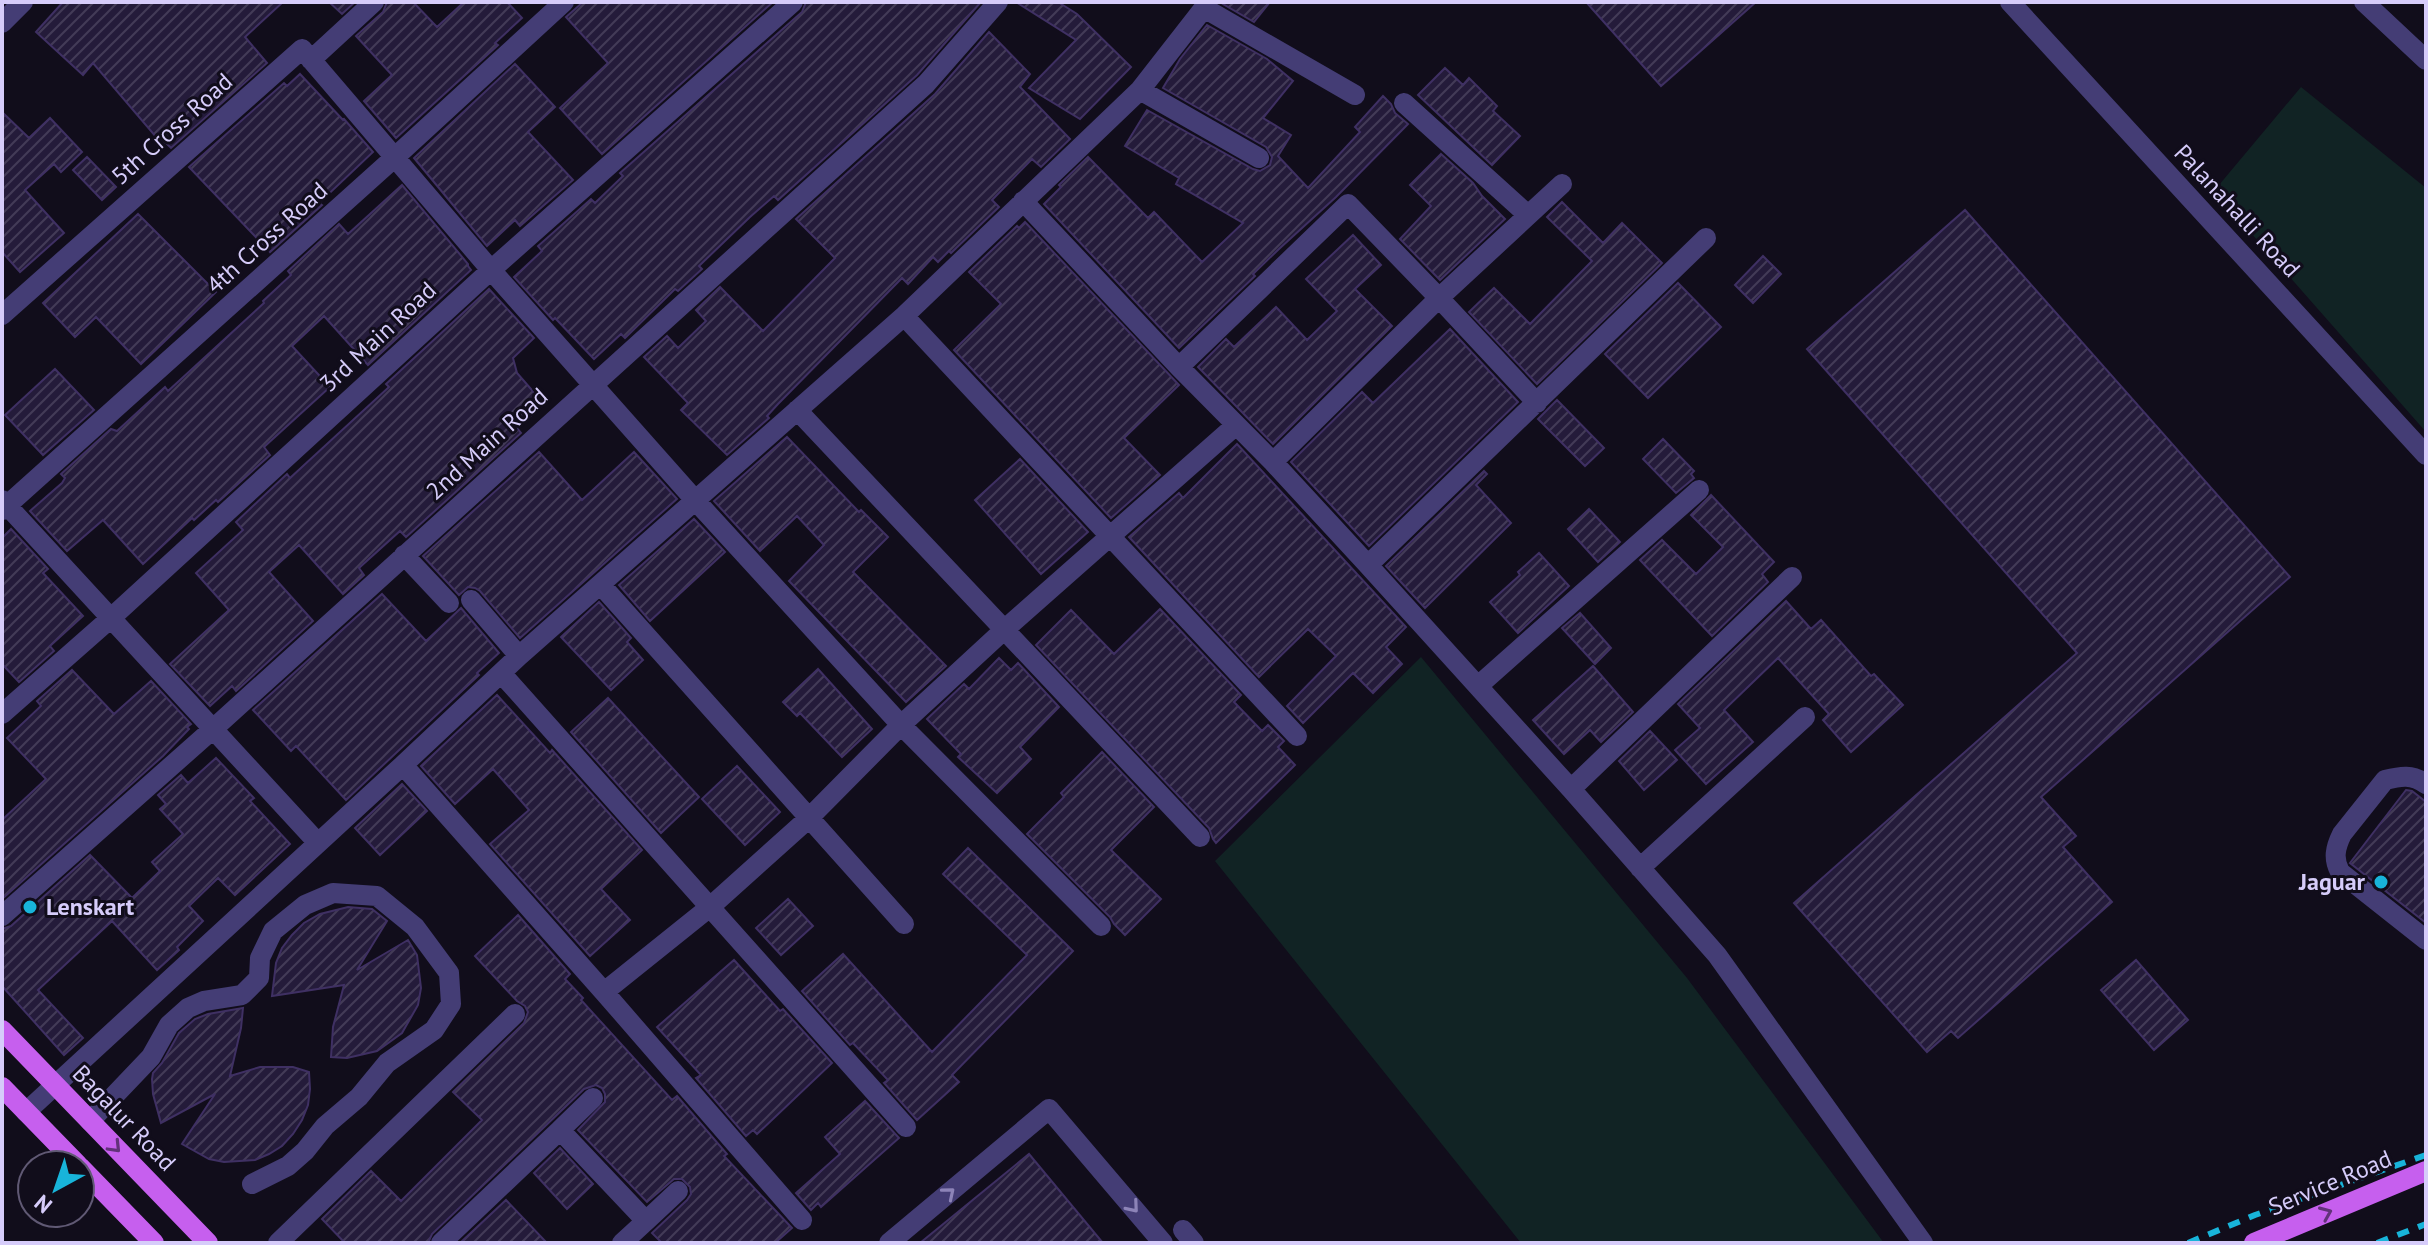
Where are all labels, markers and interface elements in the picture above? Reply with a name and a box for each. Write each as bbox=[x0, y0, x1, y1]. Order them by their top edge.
street label: 5th Cross Road bbox=[105, 66, 239, 191]
street label: Palanahalli Road bbox=[2168, 138, 2307, 284]
street label: 4th Cross Road bbox=[200, 175, 334, 300]
street label: 3rd Main Road bbox=[313, 275, 442, 399]
street label: 2nd Main Road bbox=[419, 381, 554, 506]
place label: Jaguar bbox=[2298, 866, 2366, 897]
marker: Jaguar bbox=[2372, 873, 2390, 891]
place label: Lenskart bbox=[46, 891, 135, 922]
marker: Lenskart bbox=[21, 898, 39, 916]
street label: Bagalur Road bbox=[66, 1058, 183, 1177]
one-way arrow bbox=[106, 1138, 120, 1152]
street label: Service Road bbox=[2264, 1143, 2396, 1222]
north arrow bbox=[16, 1149, 96, 1229]
one-way arrow bbox=[940, 1188, 954, 1203]
text: N bbox=[29, 1189, 58, 1220]
one-way arrow bbox=[1123, 1198, 1138, 1212]
one-way arrow bbox=[2318, 1206, 2332, 1223]

